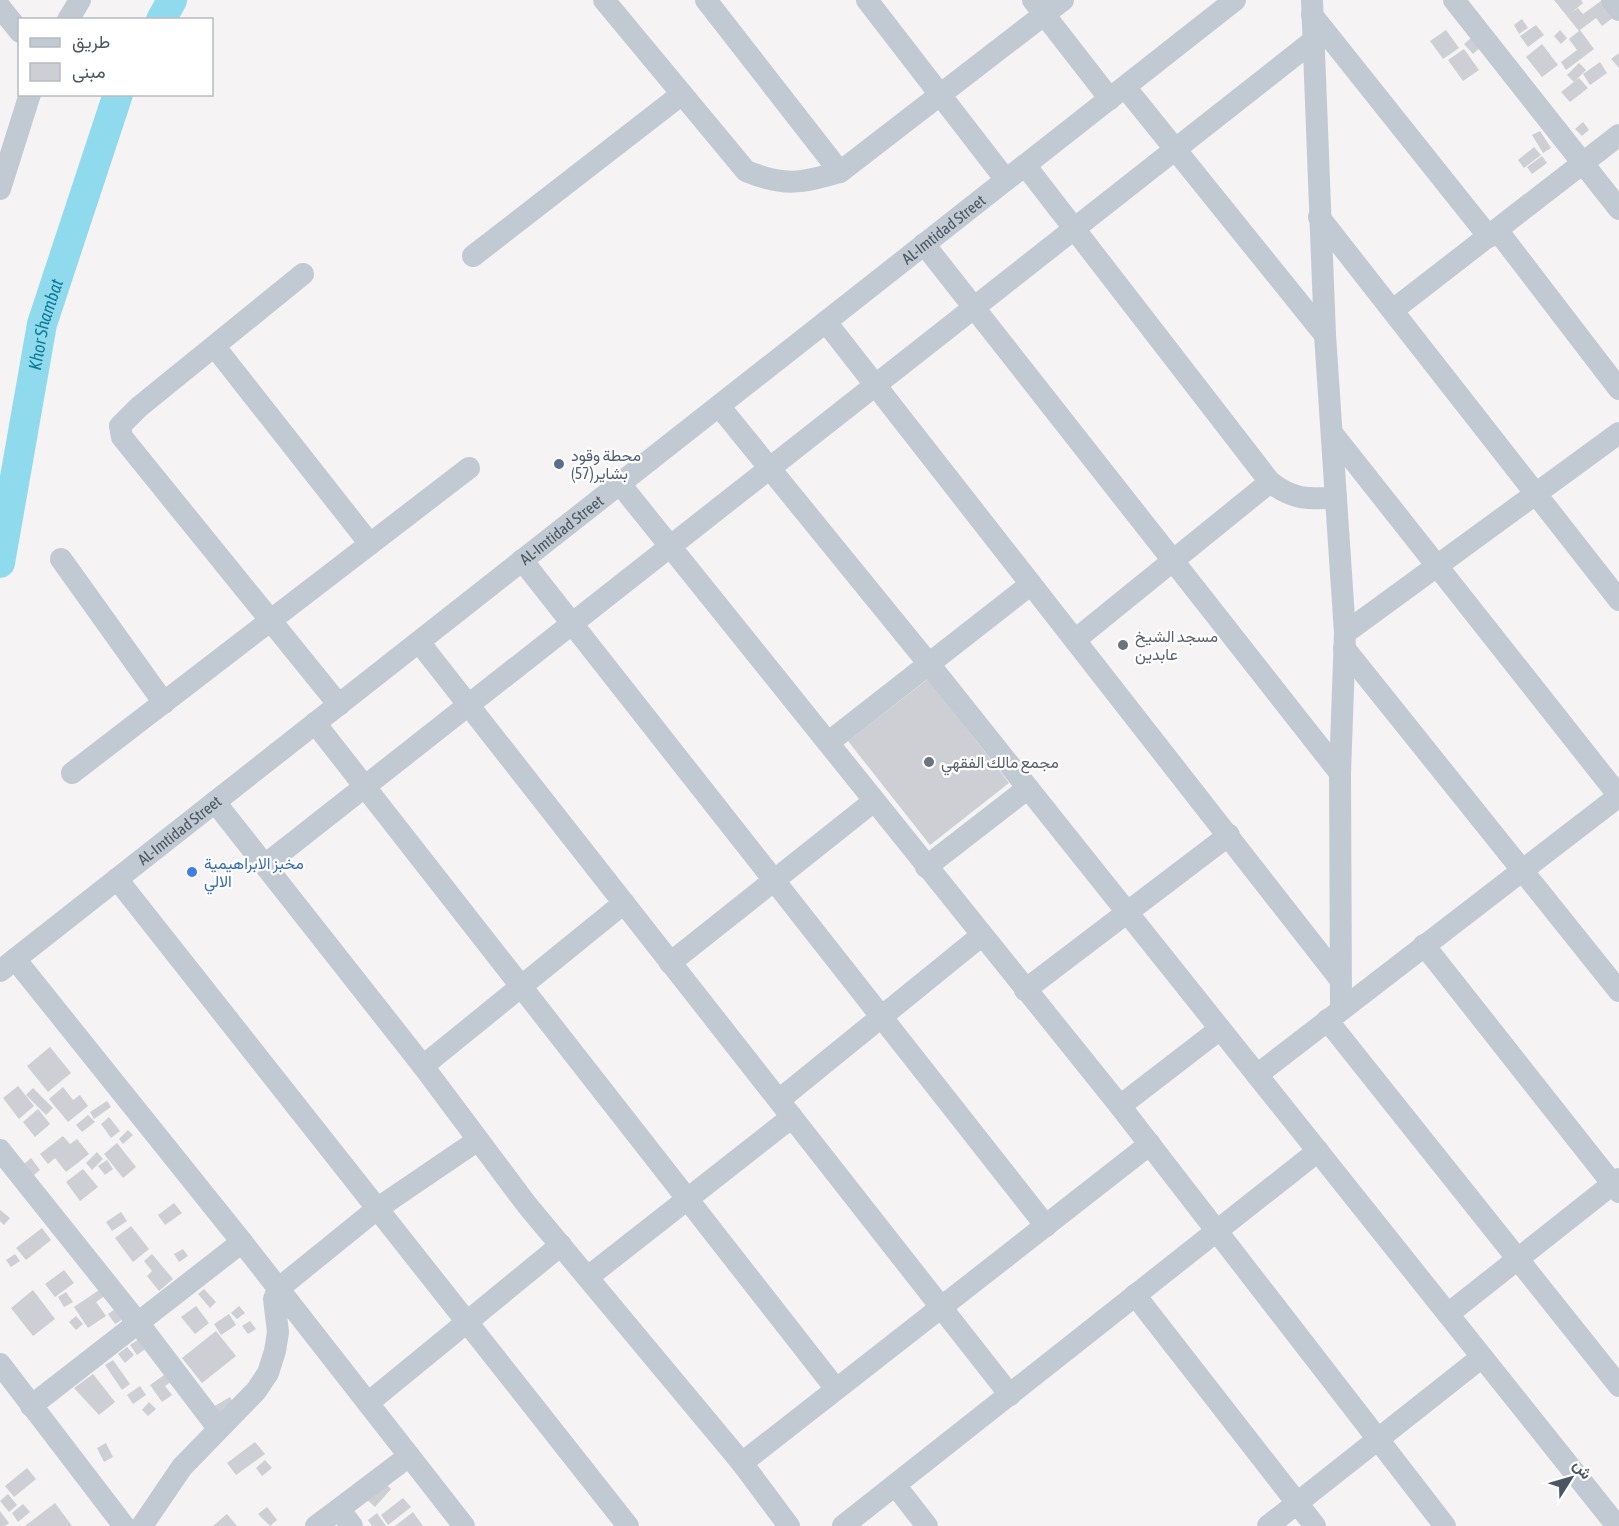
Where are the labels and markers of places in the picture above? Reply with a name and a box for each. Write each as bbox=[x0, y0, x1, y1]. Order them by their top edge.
place label: محطة وقود بشاير(57) bbox=[571, 446, 641, 484]
marker: محطة وقود بشاير(57) bbox=[552, 457, 566, 471]
place label: مسجد الشيخ عابدين bbox=[1135, 627, 1218, 665]
marker: مسجد الشيخ عابدين bbox=[1116, 638, 1130, 652]
place label: مجمع مالك الفقهي bbox=[941, 753, 1059, 776]
marker: مجمع مالك الفقهي bbox=[922, 755, 936, 769]
place label: مخبز الابراهيمية الالي bbox=[204, 854, 304, 895]
marker: مخبز الابراهيمية الالي bbox=[185, 865, 199, 879]

